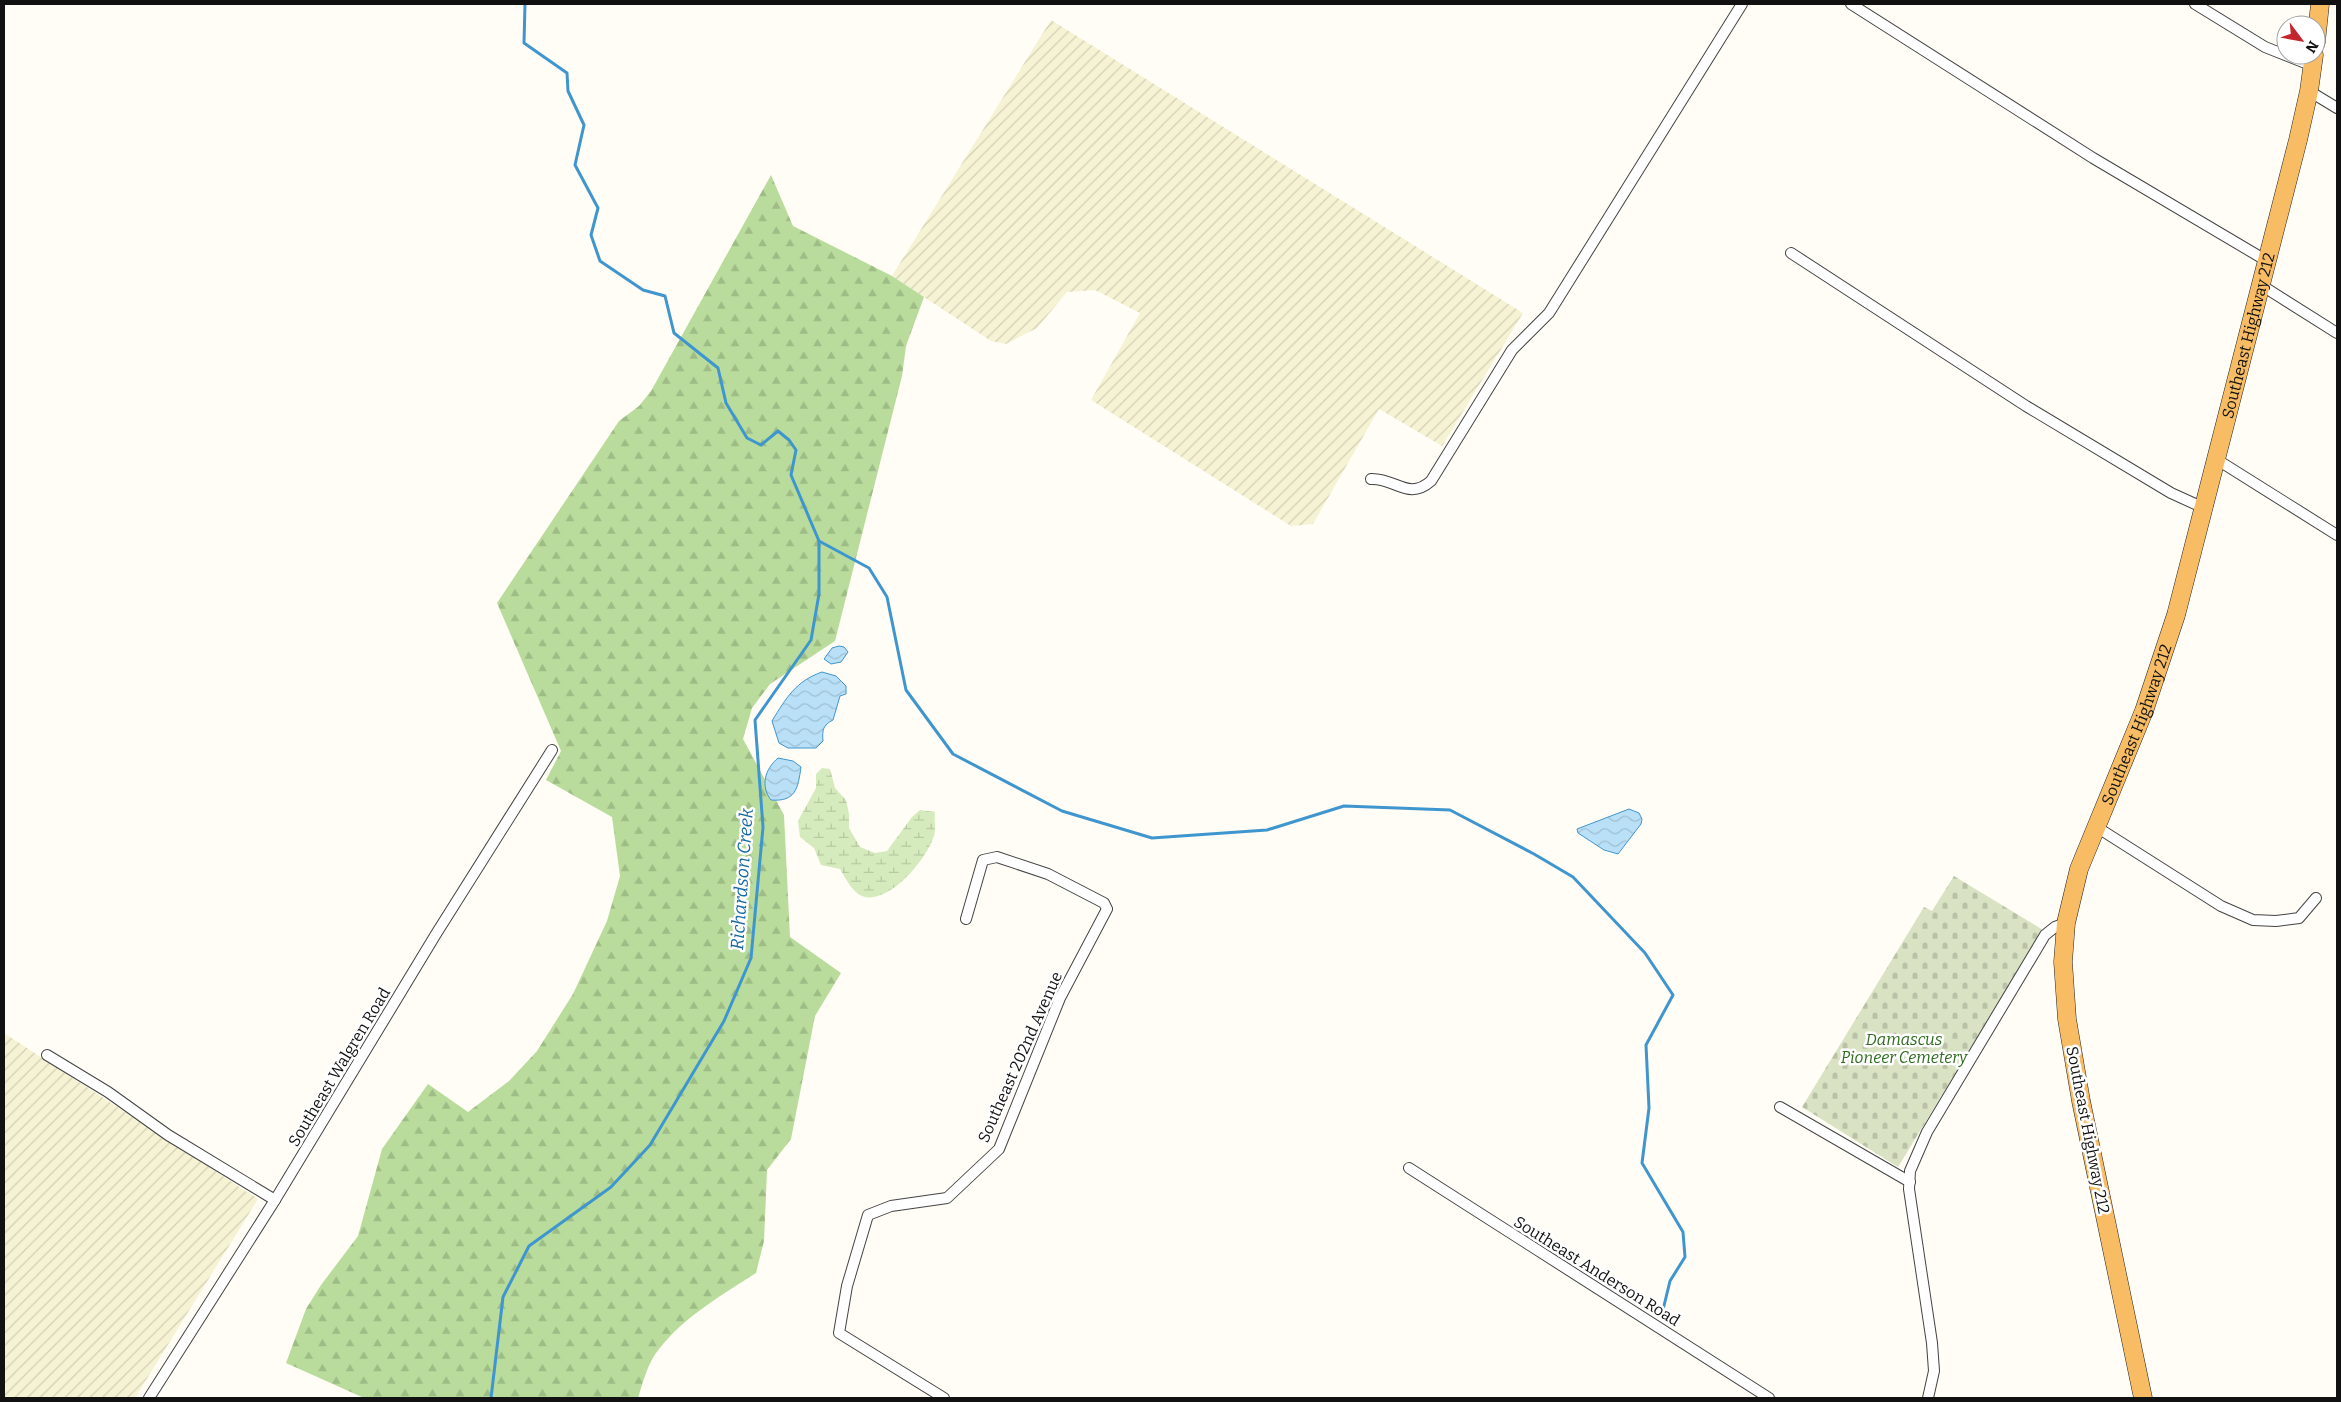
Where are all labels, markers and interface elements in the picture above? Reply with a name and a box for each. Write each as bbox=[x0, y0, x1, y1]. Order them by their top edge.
north arrow bbox=[2276, 15, 2326, 65]
text: N bbox=[2301, 38, 2322, 56]
street label: Southeast Highway 212 bbox=[2217, 251, 2278, 420]
street label: Southeast Highway 212 bbox=[2097, 642, 2175, 808]
water label: Richardson Creek bbox=[726, 807, 758, 951]
street label: Southeast 202nd Avenue bbox=[974, 969, 1066, 1145]
street label: Southeast Walgren Road bbox=[284, 984, 394, 1150]
park label: Damascus Pioneer Cemetery bbox=[1841, 1030, 1968, 1067]
street label: Southeast Highway 212 bbox=[2062, 1045, 2114, 1215]
street label: Southeast Anderson Road bbox=[1510, 1212, 1684, 1330]

